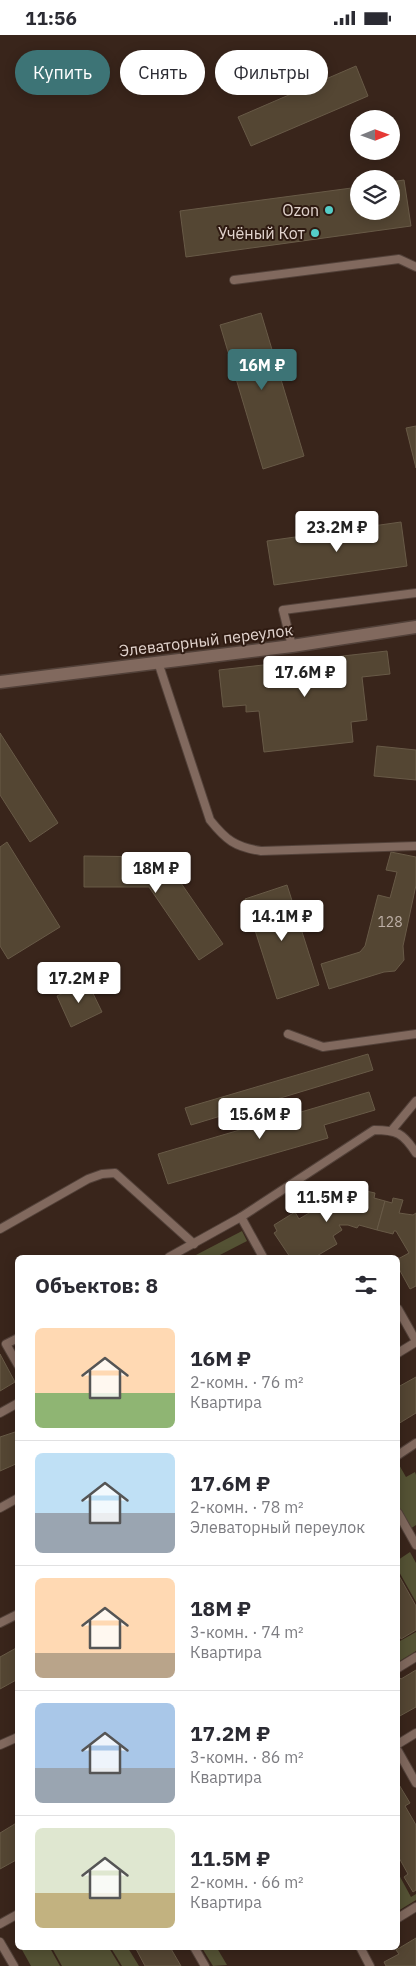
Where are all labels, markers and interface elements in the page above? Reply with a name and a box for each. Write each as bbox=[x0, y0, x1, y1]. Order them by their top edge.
text: 11:56 bbox=[25, 6, 77, 30]
chip: Купить bbox=[15, 50, 110, 95]
chip: Снять bbox=[120, 50, 205, 95]
chip: Фильтры bbox=[215, 50, 328, 95]
north arrow bbox=[350, 110, 400, 160]
map controls bbox=[350, 110, 400, 220]
button: layers bbox=[350, 170, 400, 220]
place label: Ozon bbox=[282, 200, 319, 220]
marker: Ozon bbox=[323, 204, 335, 216]
place label: Учёный Кот bbox=[218, 223, 305, 243]
marker: Учёный Кот bbox=[309, 227, 321, 239]
pin: 16M ₽ bbox=[227, 349, 297, 391]
text: 16M ₽ bbox=[239, 355, 285, 375]
pin: 23.2M ₽ bbox=[291, 511, 383, 553]
text: 23.2M ₽ bbox=[306, 517, 368, 537]
street label: Элеваторный переулок bbox=[118, 619, 294, 661]
pin: 17.6M ₽ bbox=[259, 655, 351, 698]
text: 17.6M ₽ bbox=[274, 662, 336, 682]
pin: 18M ₽ bbox=[121, 851, 191, 894]
text: 18M ₽ bbox=[133, 858, 179, 878]
pin: 14.1M ₽ bbox=[236, 899, 328, 942]
text: 14.1M ₽ bbox=[251, 906, 313, 926]
house number: 128 bbox=[377, 913, 403, 931]
pin: 17.2M ₽ bbox=[33, 961, 125, 1004]
text: 17.2M ₽ bbox=[48, 968, 110, 988]
pin: 15.6M ₽ bbox=[214, 1097, 306, 1140]
text: 15.6M ₽ bbox=[229, 1104, 291, 1124]
pin: 11.5M ₽ bbox=[281, 1181, 373, 1223]
text: 11.5M ₽ bbox=[296, 1187, 358, 1207]
text: Объектов: 8 bbox=[35, 1271, 158, 1299]
icon: filters bbox=[352, 1271, 380, 1299]
text: 16M ₽ bbox=[190, 1344, 251, 1372]
icon: home bbox=[75, 1348, 135, 1408]
text: 2-комн. · 76 m² bbox=[190, 1372, 304, 1392]
text: Квартира bbox=[190, 1392, 262, 1412]
text: 17.6M ₽ bbox=[190, 1469, 270, 1497]
icon: home bbox=[75, 1473, 135, 1533]
text: 2-комн. · 78 m² bbox=[190, 1497, 304, 1517]
text: Элеваторный переулок bbox=[190, 1517, 365, 1537]
text: 18M ₽ bbox=[190, 1594, 251, 1622]
icon: home bbox=[75, 1598, 135, 1658]
text: 3-комн. · 74 m² bbox=[190, 1622, 304, 1642]
text: Квартира bbox=[190, 1642, 262, 1662]
text: 17.2M ₽ bbox=[190, 1719, 270, 1747]
icon: home bbox=[75, 1723, 135, 1783]
text: 3-комн. · 86 m² bbox=[190, 1747, 304, 1767]
text: Квартира bbox=[190, 1767, 262, 1787]
text: 11.5M ₽ bbox=[190, 1844, 270, 1872]
icon: home bbox=[75, 1848, 135, 1908]
text: 2-комн. · 66 m² bbox=[190, 1872, 304, 1892]
text: Квартира bbox=[190, 1892, 262, 1912]

